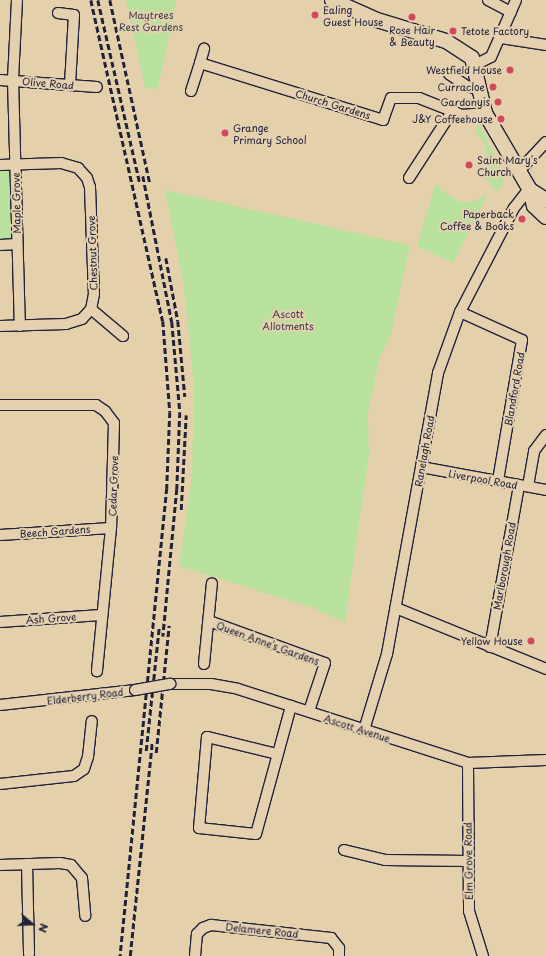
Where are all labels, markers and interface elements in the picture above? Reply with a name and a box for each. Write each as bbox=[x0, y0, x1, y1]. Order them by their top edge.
place label: Ealing Guest House bbox=[323, 3, 383, 26]
park label: Maytrees Rest Gardens bbox=[119, 8, 183, 32]
marker: Ealing Guest House bbox=[310, 10, 320, 20]
marker: Rose Hair & Beauty bbox=[407, 12, 417, 22]
place label: Rose Hair & Beauty bbox=[389, 23, 435, 46]
place label: Tetote Factory bbox=[461, 25, 529, 37]
marker: Tetote Factory bbox=[448, 26, 458, 36]
place label: Westfield House bbox=[425, 64, 502, 76]
marker: Westfield House bbox=[505, 65, 515, 75]
street label: Olive Road bbox=[22, 75, 74, 91]
place label: Curracloe bbox=[438, 81, 485, 93]
marker: Curracloe bbox=[488, 82, 498, 92]
street label: Church Gardens bbox=[294, 87, 372, 121]
place label: Gardonyis bbox=[441, 96, 490, 108]
marker: Gardonyis bbox=[493, 97, 503, 107]
place label: J&Y Coffeehouse bbox=[412, 113, 493, 125]
marker: J&Y Coffeehouse bbox=[496, 114, 506, 124]
place label: Grange Primary School bbox=[233, 121, 307, 144]
marker: Grange Primary School bbox=[220, 128, 230, 138]
place label: Saint Mary's Church bbox=[477, 153, 538, 176]
marker: Saint Mary's Church bbox=[464, 160, 474, 170]
street label: Maple Grove bbox=[9, 172, 23, 234]
place label: Paperback Coffee & Books bbox=[439, 207, 514, 230]
marker: Paperback Coffee & Books bbox=[517, 214, 527, 224]
street label: Chestnut Grove bbox=[85, 215, 99, 291]
park label: Ascott Allotments bbox=[262, 307, 314, 330]
street label: Blandford Road bbox=[502, 351, 526, 427]
street label: Ranelagh Road bbox=[412, 414, 436, 488]
street label: Cedar Grove bbox=[106, 455, 120, 517]
street label: Liverpool Road bbox=[447, 467, 519, 491]
street label: Marlborough Road bbox=[490, 521, 518, 611]
street label: Beech Gardens bbox=[19, 523, 91, 539]
street label: Ash Grove bbox=[25, 610, 77, 626]
street label: Queen Anne's Gardens bbox=[215, 619, 321, 667]
place label: Yellow House bbox=[461, 635, 523, 647]
marker: Yellow House bbox=[526, 636, 536, 646]
street label: Elderberry Road bbox=[46, 685, 124, 707]
street label: Ascott Avenue bbox=[322, 712, 392, 744]
street label: Elm Grove Road bbox=[461, 822, 475, 900]
north arrow bbox=[12, 904, 52, 944]
street label: Delamere Road bbox=[225, 920, 299, 940]
text: N bbox=[34, 921, 53, 935]

